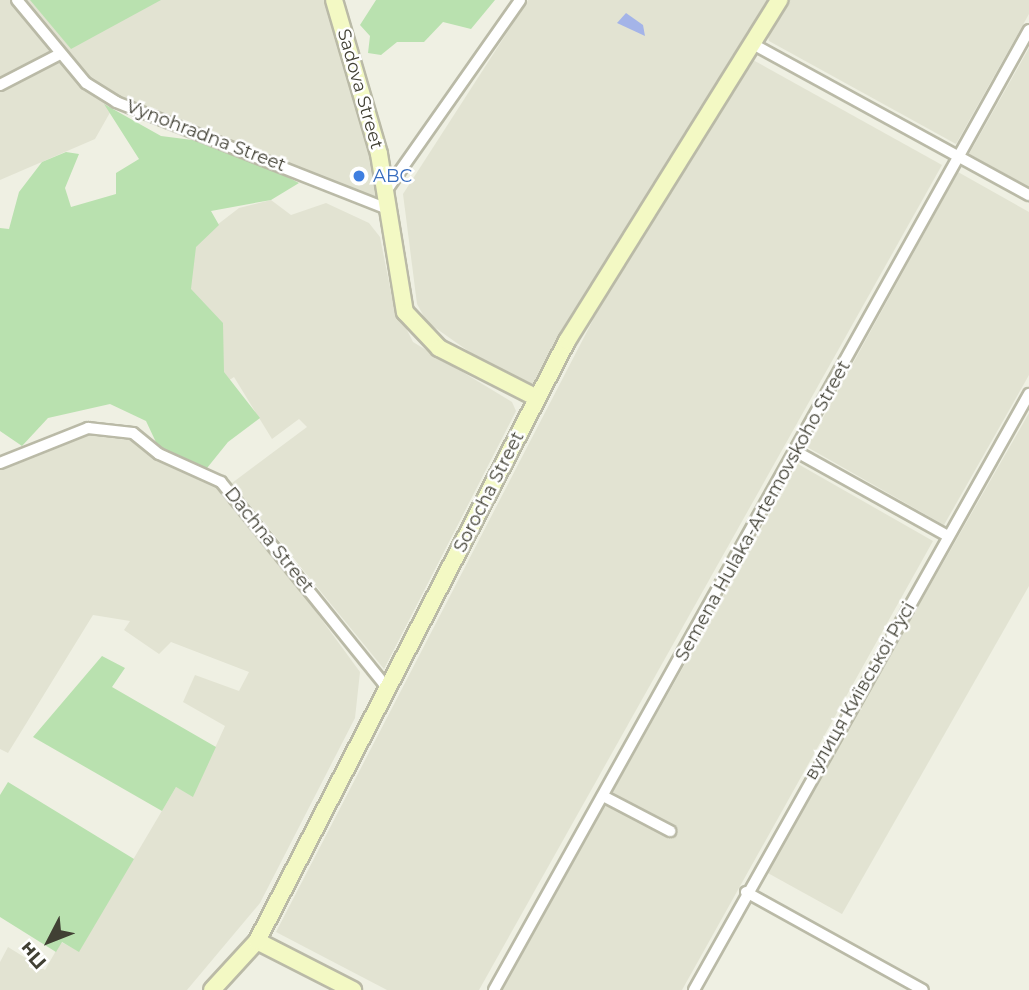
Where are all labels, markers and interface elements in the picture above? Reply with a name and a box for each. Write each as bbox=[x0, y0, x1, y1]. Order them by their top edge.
street label: Sadova Street bbox=[333, 26, 387, 152]
street label: Vynohradna Street bbox=[123, 96, 289, 176]
place label: ABC bbox=[373, 165, 412, 187]
marker: ABC bbox=[351, 168, 367, 184]
street label: Semena Hulaka-Artemovskoho Street bbox=[671, 357, 855, 665]
street label: Sorocha Street bbox=[449, 428, 529, 556]
street label: Dachna Street bbox=[220, 483, 318, 597]
street label: вулиця Київської Русі bbox=[800, 598, 920, 784]
north arrow bbox=[14, 906, 84, 976]
text: Пн bbox=[15, 937, 51, 974]

